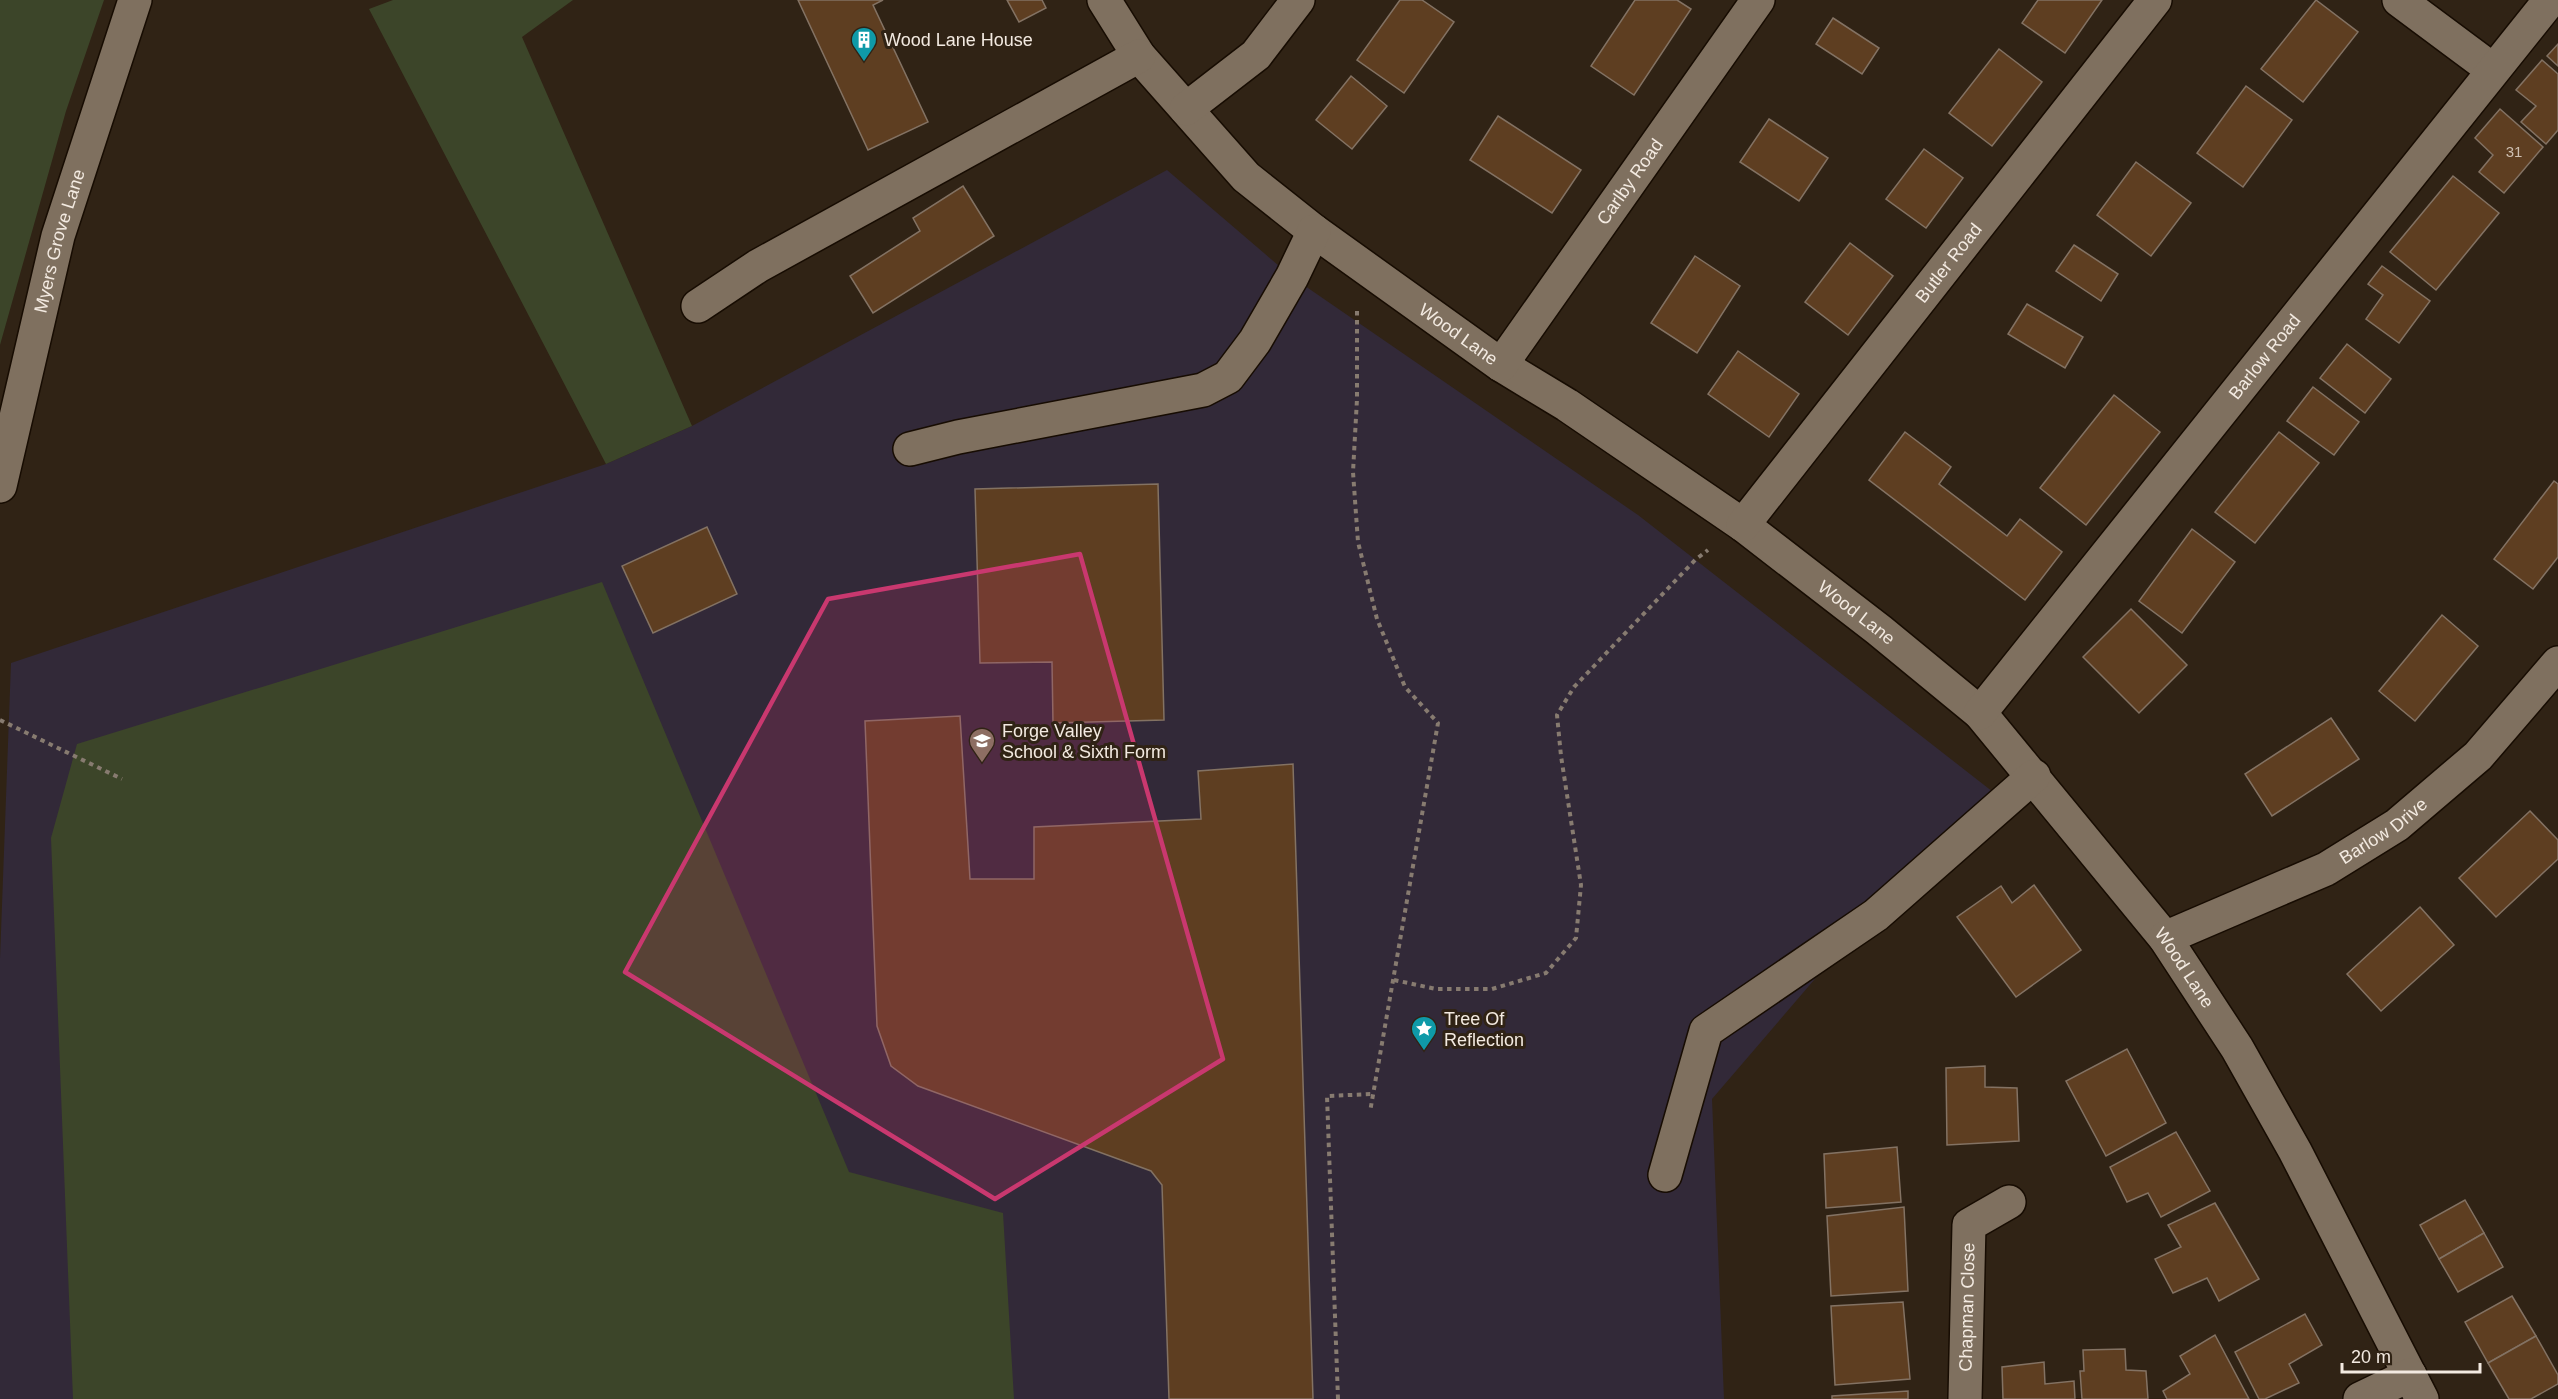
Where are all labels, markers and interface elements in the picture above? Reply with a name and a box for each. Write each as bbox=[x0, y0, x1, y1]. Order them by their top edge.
building icon: Wood Lane House bbox=[849, 25, 879, 63]
place label: Wood Lane House bbox=[884, 30, 1033, 50]
street label: Carlby Road bbox=[1593, 135, 1667, 229]
house number: 31 bbox=[2506, 143, 2522, 160]
street label: Myers Grove Lane bbox=[30, 167, 89, 315]
street label: Butler Road bbox=[1911, 219, 1986, 307]
street label: Wood Lane bbox=[1415, 300, 1501, 369]
street label: Barlow Road bbox=[2225, 310, 2305, 403]
street label: Wood Lane bbox=[1814, 577, 1899, 649]
place label: Forge Valley School & Sixth Form bbox=[1002, 721, 1166, 762]
school or university icon: Forge Valley School & Sixth Form bbox=[967, 726, 997, 764]
street label: Barlow Drive bbox=[2336, 794, 2431, 868]
street label: Wood Lane bbox=[2151, 924, 2218, 1012]
place label: Tree Of Reflection bbox=[1444, 1009, 1524, 1050]
place icon: Tree Of Reflection bbox=[1409, 1014, 1439, 1052]
street label: Chapman Close bbox=[1956, 1242, 1979, 1372]
scale bar bbox=[2342, 1336, 2480, 1374]
text: 20 m bbox=[2351, 1347, 2391, 1367]

